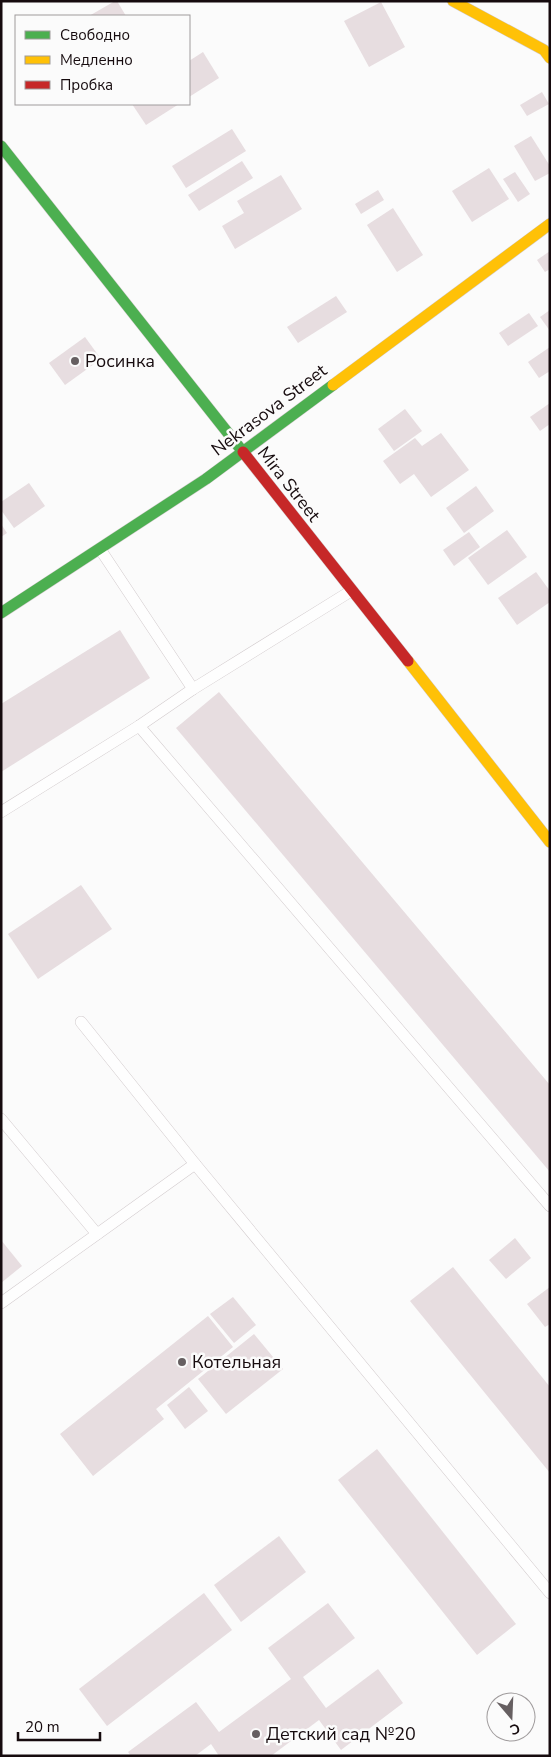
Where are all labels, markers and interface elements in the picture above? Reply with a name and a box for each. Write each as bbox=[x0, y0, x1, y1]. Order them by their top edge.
legend bbox=[15, 15, 190, 105]
text: Свободно bbox=[60, 25, 130, 45]
text: Медленно bbox=[60, 50, 133, 70]
text: Пробка bbox=[60, 75, 113, 95]
place label: Росинка bbox=[85, 349, 155, 373]
marker: Росинка bbox=[69, 355, 81, 367]
street label: Nekrasova Street bbox=[206, 358, 332, 461]
street label: Mira Street bbox=[252, 441, 326, 527]
place label: Котельная bbox=[192, 1350, 281, 1374]
marker: Котельная bbox=[176, 1356, 188, 1368]
north arrow bbox=[486, 1692, 536, 1742]
scale bar bbox=[18, 1710, 100, 1742]
text: 20 m bbox=[25, 1717, 60, 1737]
text: С bbox=[507, 1718, 523, 1740]
place label: Детский сад №20 bbox=[266, 1722, 416, 1746]
marker: Детский сад №20 bbox=[250, 1728, 262, 1740]

